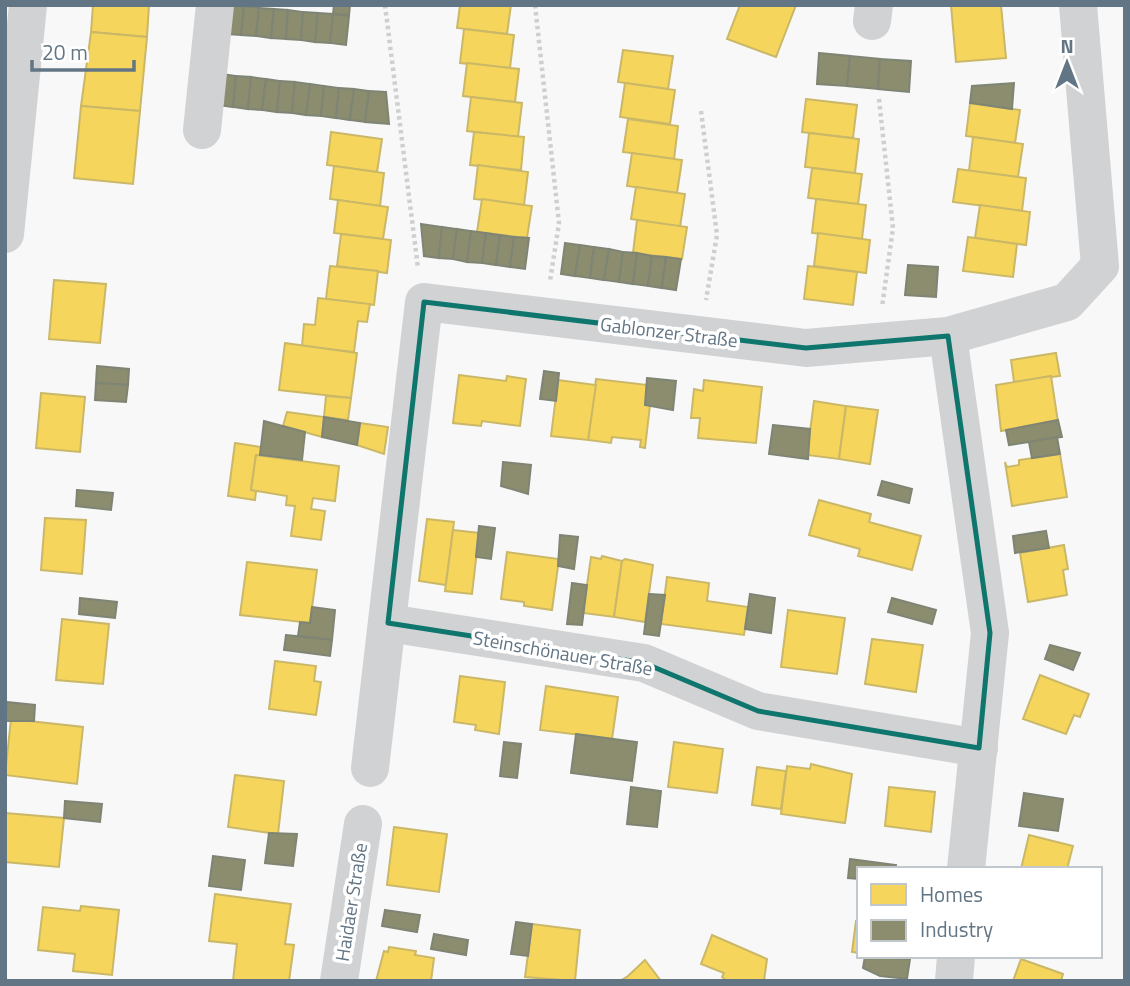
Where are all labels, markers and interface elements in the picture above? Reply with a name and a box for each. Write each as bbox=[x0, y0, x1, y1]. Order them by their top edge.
scale bar bbox=[32, 28, 133, 72]
north arrow bbox=[1032, 28, 1102, 98]
text: N bbox=[1060, 31, 1074, 60]
text: 20 m bbox=[42, 36, 88, 68]
street label: Gablonzer Straße bbox=[599, 309, 739, 354]
street label: Steinschönauer Straße bbox=[471, 622, 655, 683]
street label: Haidaer Straße bbox=[327, 840, 374, 963]
legend bbox=[857, 867, 1102, 958]
text: Homes bbox=[920, 878, 983, 910]
text: Industry bbox=[920, 913, 993, 945]

